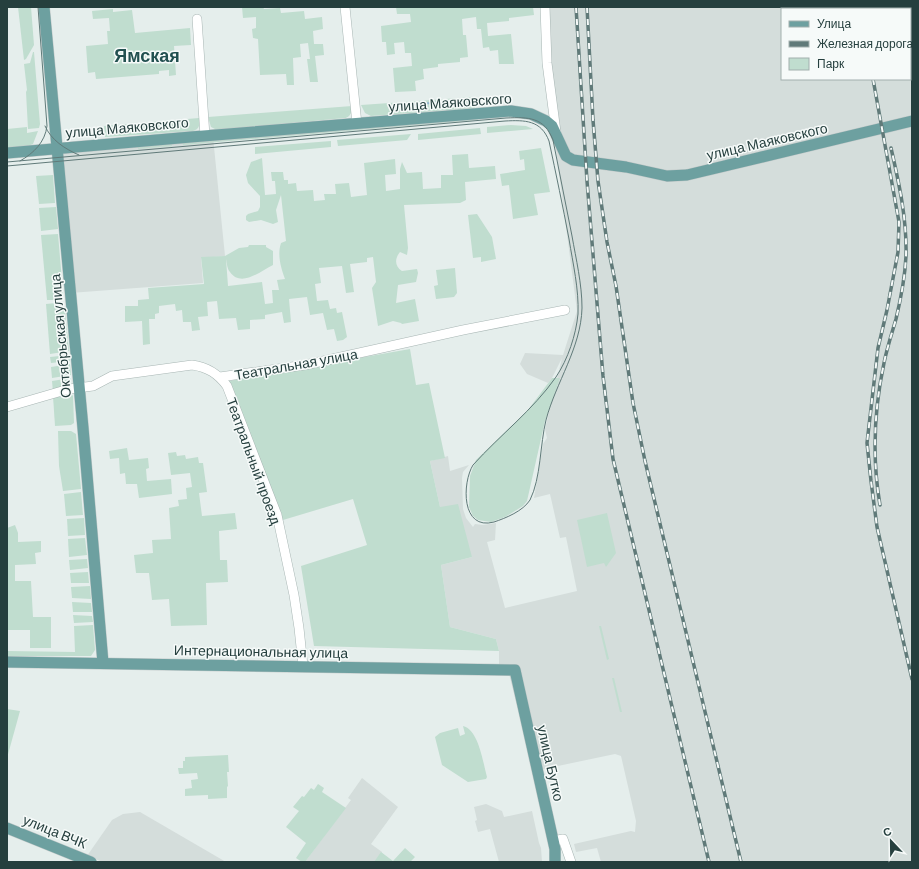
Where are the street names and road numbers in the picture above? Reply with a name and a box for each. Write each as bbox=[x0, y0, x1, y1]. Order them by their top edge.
street label: улица Маяковского bbox=[388, 89, 512, 115]
street label: улица Маяковского bbox=[65, 113, 189, 141]
street label: улица Маяковского bbox=[705, 119, 829, 163]
street label: Октябрьская улица bbox=[46, 273, 74, 399]
street label: Театральная улица bbox=[233, 345, 359, 383]
street label: Театральный проезд bbox=[223, 395, 285, 527]
street label: Интернациональная улица bbox=[174, 641, 348, 661]
street label: улица Бутко bbox=[534, 723, 568, 803]
street label: улица ВЧК bbox=[21, 810, 90, 852]

